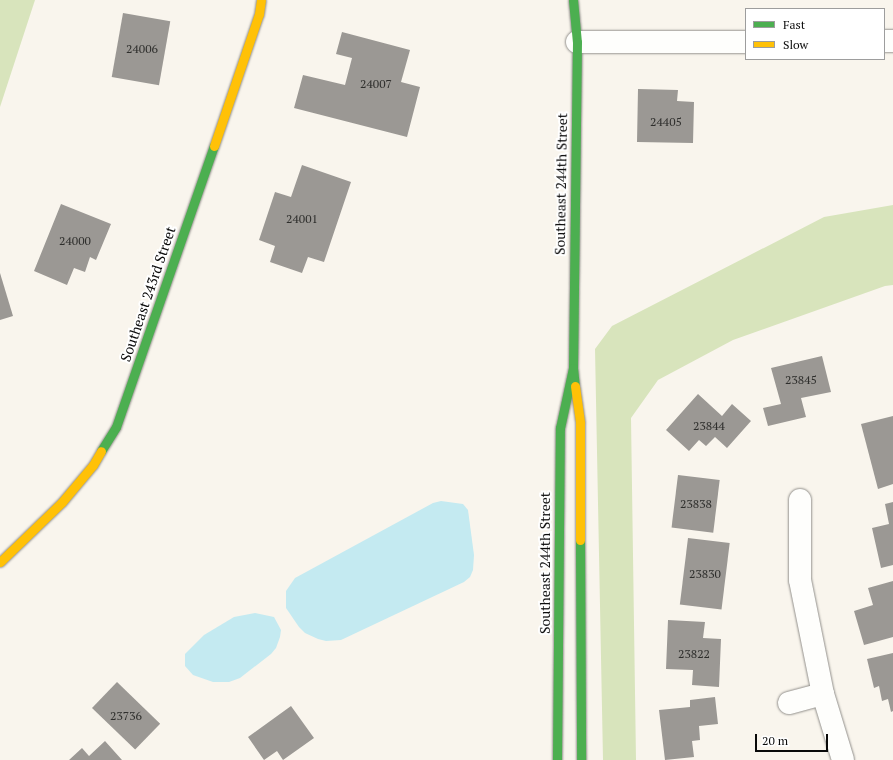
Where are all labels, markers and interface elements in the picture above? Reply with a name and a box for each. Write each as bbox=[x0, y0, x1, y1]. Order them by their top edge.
legend bbox=[745, 8, 885, 60]
text: Fast bbox=[783, 17, 805, 32]
text: Slow bbox=[783, 37, 808, 52]
house number: 24006 bbox=[126, 42, 158, 56]
house number: 24007 bbox=[360, 77, 392, 91]
street label: Southeast 244th Street bbox=[551, 113, 571, 255]
house number: 24405 bbox=[650, 115, 682, 129]
house number: 24001 bbox=[286, 212, 318, 226]
street label: Southeast 243rd Street bbox=[117, 224, 179, 364]
house number: 24000 bbox=[59, 234, 91, 248]
house number: 23845 bbox=[785, 373, 817, 387]
house number: 23844 bbox=[693, 419, 725, 433]
street label: Southeast 244th Street bbox=[537, 492, 553, 634]
house number: 23838 bbox=[680, 497, 712, 511]
house number: 23830 bbox=[689, 567, 721, 581]
house number: 23822 bbox=[678, 647, 710, 661]
house number: 23736 bbox=[110, 709, 142, 723]
scale bar bbox=[757, 726, 830, 752]
text: 20 m bbox=[762, 733, 788, 748]

